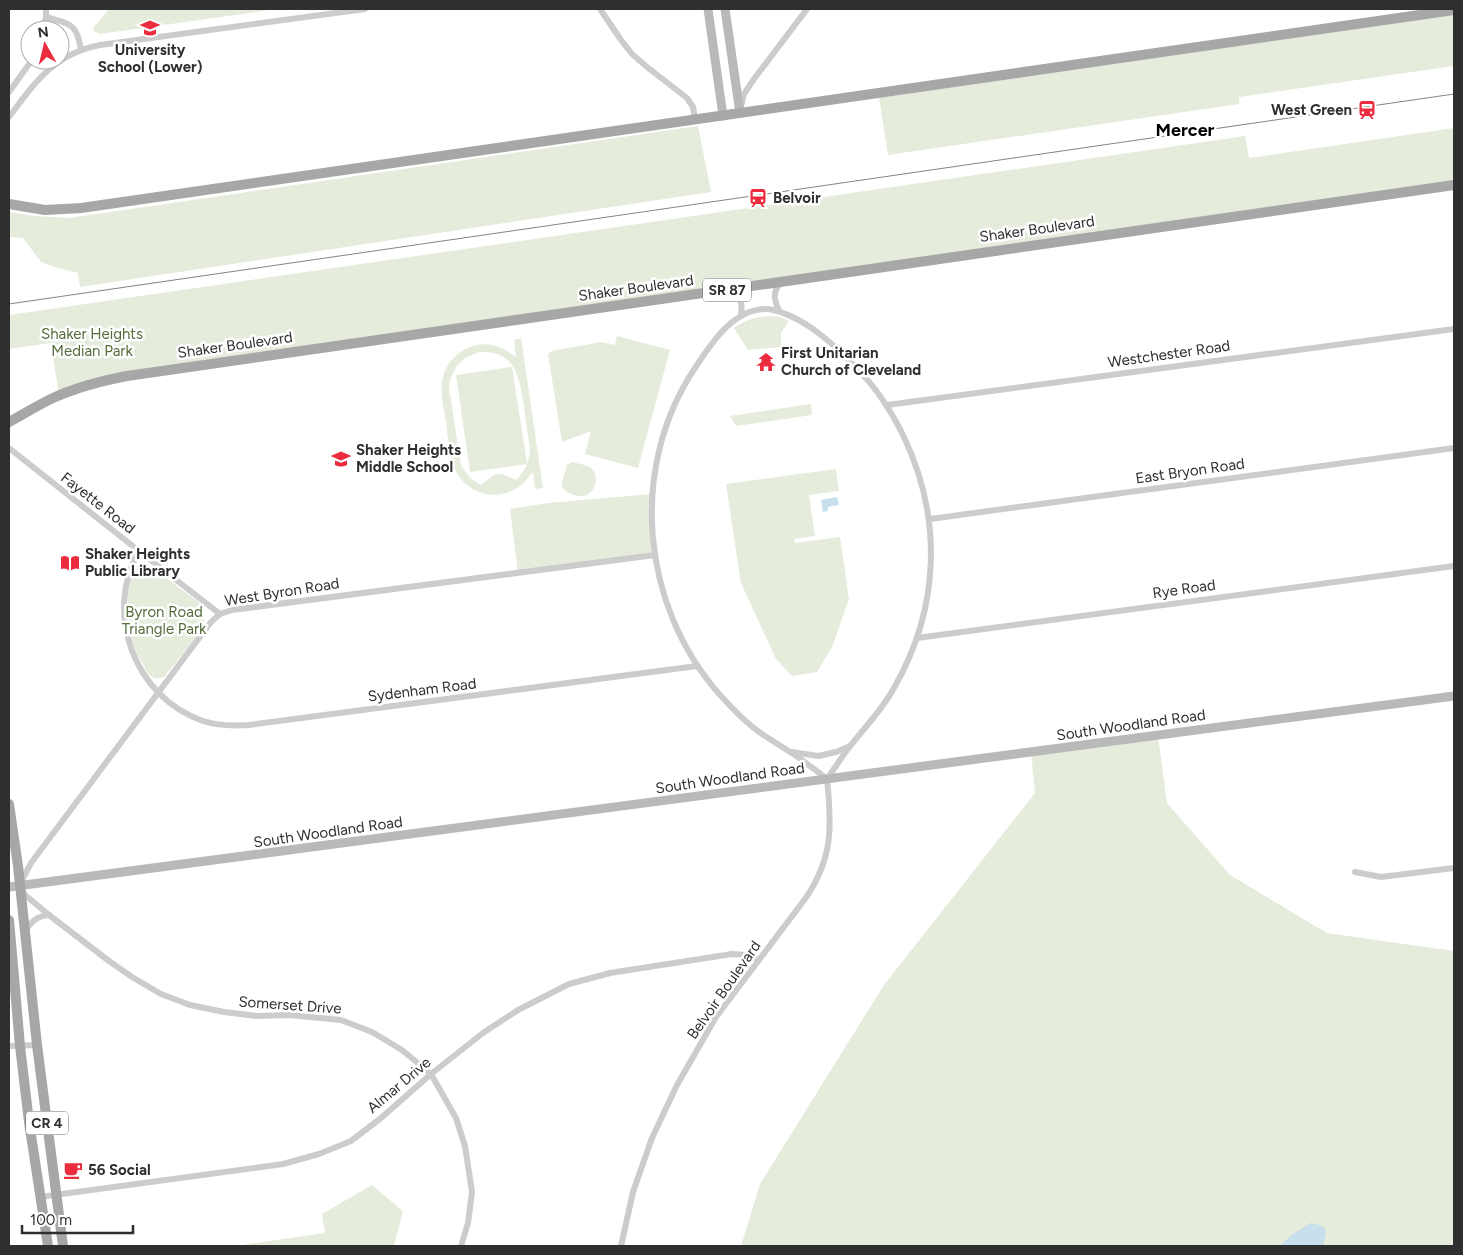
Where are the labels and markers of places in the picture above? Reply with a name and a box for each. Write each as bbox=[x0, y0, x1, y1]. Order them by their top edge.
school or university icon: University School (Lower) bbox=[139, 17, 161, 39]
place label: University School (Lower) bbox=[98, 41, 203, 76]
station icon: West Green bbox=[1356, 99, 1378, 121]
place label: West Green bbox=[1271, 101, 1352, 119]
station icon: Belvoir bbox=[747, 187, 769, 209]
place label: Belvoir bbox=[773, 189, 821, 207]
place label: First Unitarian Church of Cleveland bbox=[781, 344, 921, 379]
temple icon: First Unitarian Church of Cleveland bbox=[755, 351, 777, 373]
place label: Shaker Heights Middle School bbox=[356, 441, 461, 476]
school or university icon: Shaker Heights Middle School bbox=[330, 448, 352, 470]
place label: Shaker Heights Public Library bbox=[85, 545, 190, 580]
library icon: Shaker Heights Public Library bbox=[59, 552, 81, 574]
cafe icon: 56 Social bbox=[62, 1159, 84, 1181]
place label: 56 Social bbox=[88, 1161, 151, 1179]

